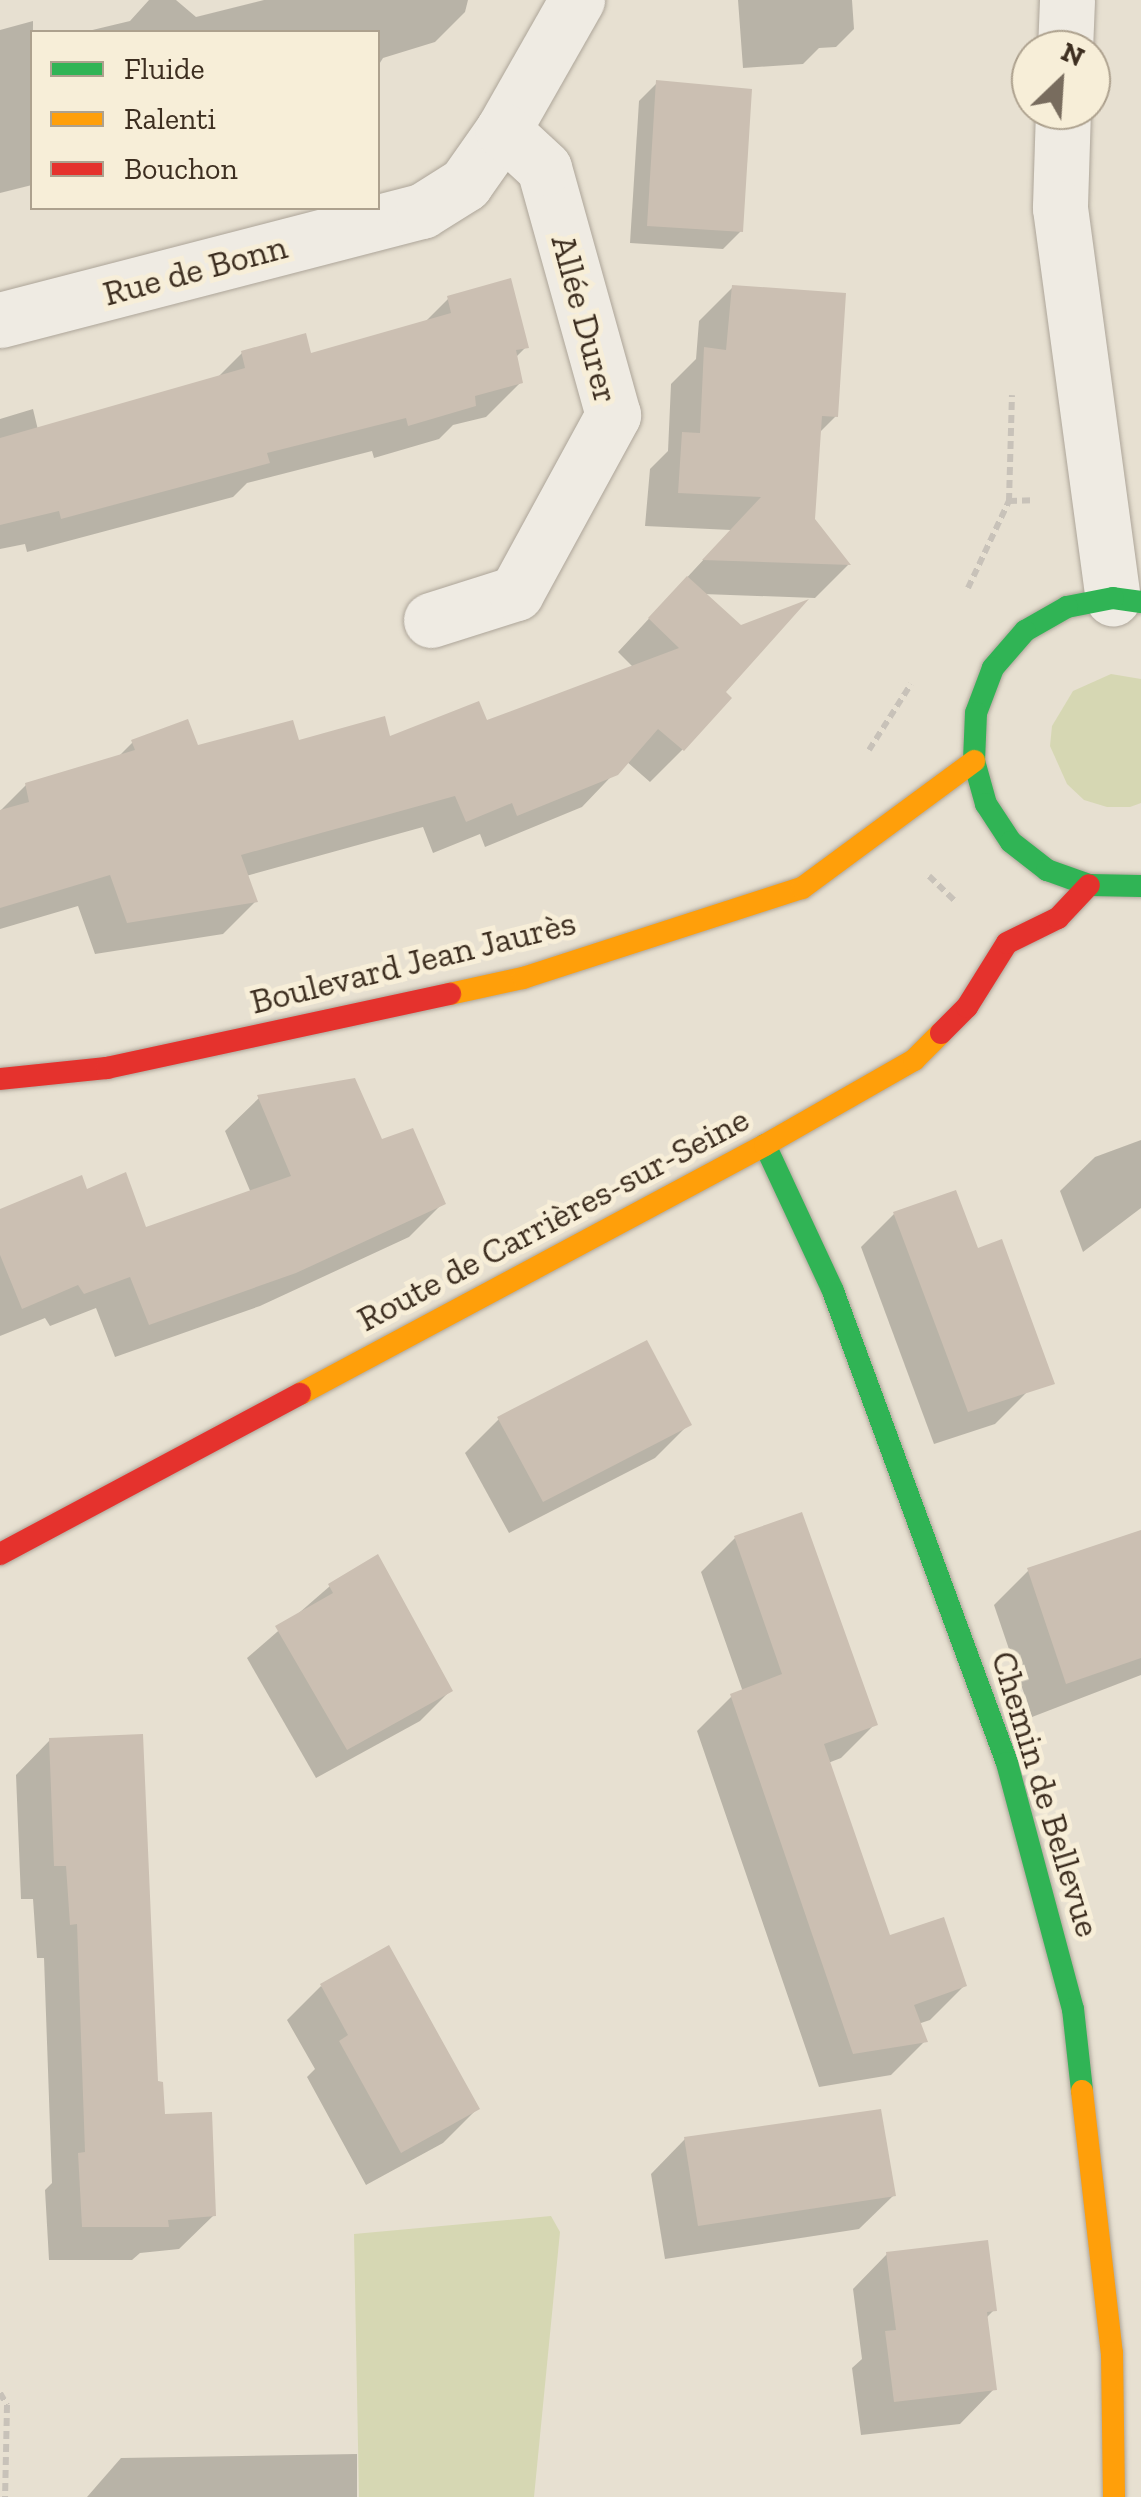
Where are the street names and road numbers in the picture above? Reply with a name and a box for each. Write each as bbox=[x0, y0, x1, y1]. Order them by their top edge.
street label: Rue de Bonn bbox=[99, 225, 291, 315]
street label: Allée Durer bbox=[542, 230, 628, 408]
street label: Boulevard Jean Jaurès bbox=[245, 901, 581, 1023]
street label: Route de Carrières-sur-Seine bbox=[350, 1098, 756, 1340]
street label: Chemin de Bellevue bbox=[983, 1646, 1109, 1942]

